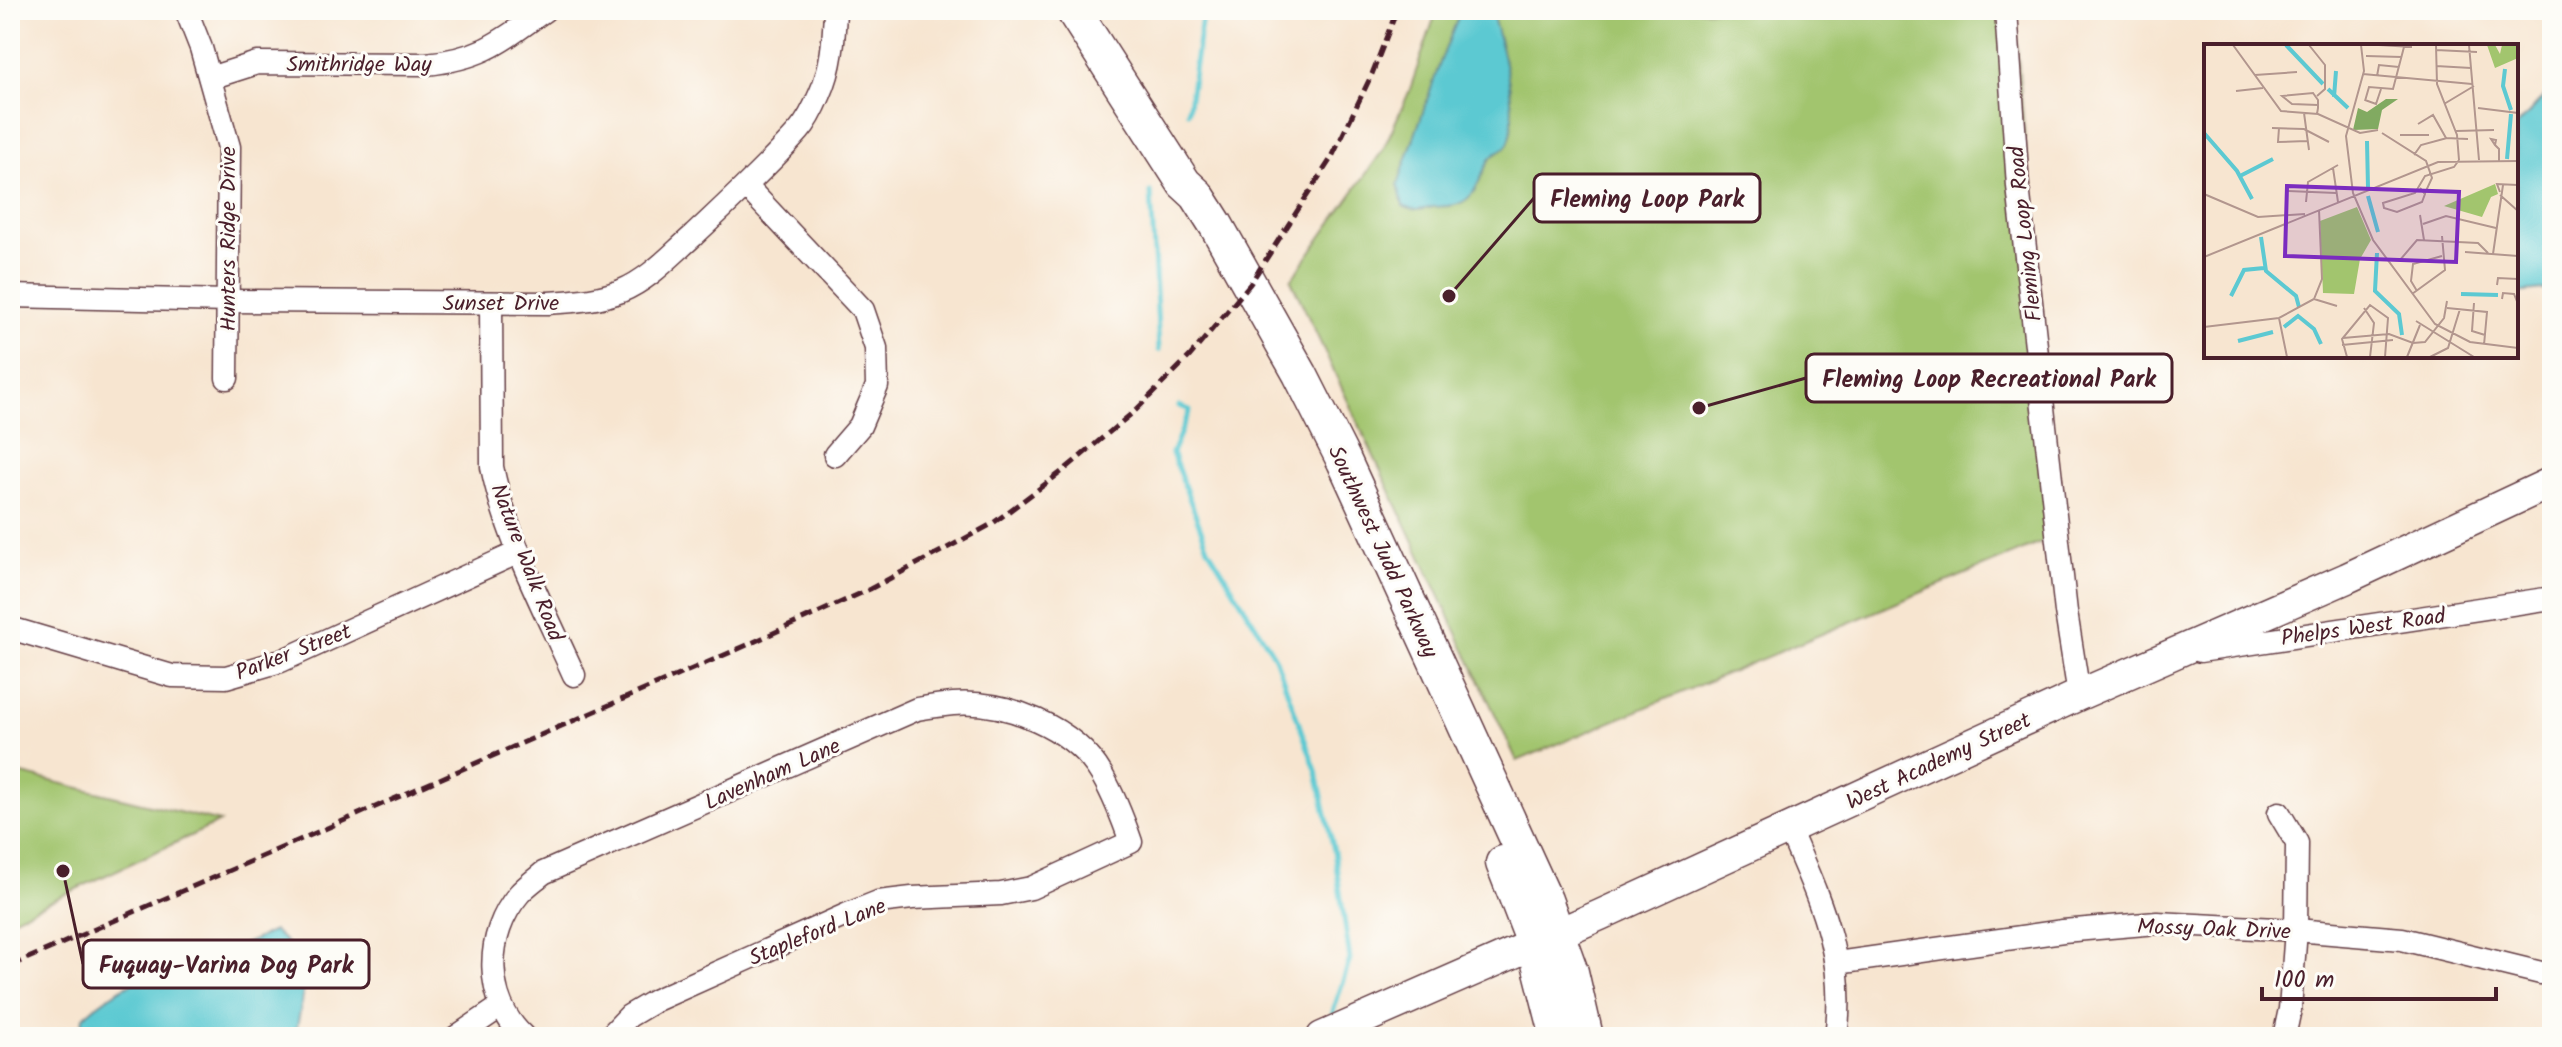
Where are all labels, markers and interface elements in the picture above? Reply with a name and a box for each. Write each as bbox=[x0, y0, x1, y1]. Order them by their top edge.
inset map bbox=[2204, 44, 2518, 358]
street label: Smithridge Way bbox=[286, 48, 432, 83]
street label: Fleming Loop Road bbox=[2000, 143, 2053, 323]
street label: Hunters Ridge Drive bbox=[212, 146, 247, 332]
callout: Fleming Loop Park bbox=[1534, 174, 1760, 222]
text: Fleming Loop Park bbox=[1550, 181, 1745, 220]
street label: Sunset Drive bbox=[443, 287, 559, 322]
callout: Fleming Loop Recreational Park bbox=[1806, 354, 2172, 402]
text: Fleming Loop Recreational Park bbox=[1822, 361, 2157, 400]
street label: Southwest Judd Parkway bbox=[1317, 440, 1447, 665]
street label: Nature Walk Road bbox=[479, 479, 572, 648]
street label: Phelps West Road bbox=[2279, 599, 2449, 657]
street label: Parker Street bbox=[231, 615, 357, 691]
street label: West Academy Street bbox=[1841, 704, 2038, 821]
street label: Lavenham Lane bbox=[699, 730, 847, 821]
street label: Stapleford Lane bbox=[744, 890, 892, 977]
street label: Mossy Oak Drive bbox=[2136, 910, 2292, 951]
callout: Fuquay-Varina Dog Park bbox=[83, 940, 369, 988]
text: Fuquay-Varina Dog Park bbox=[99, 947, 354, 986]
scale bar bbox=[2262, 951, 2496, 1001]
text: 100 m bbox=[2274, 961, 2334, 1000]

